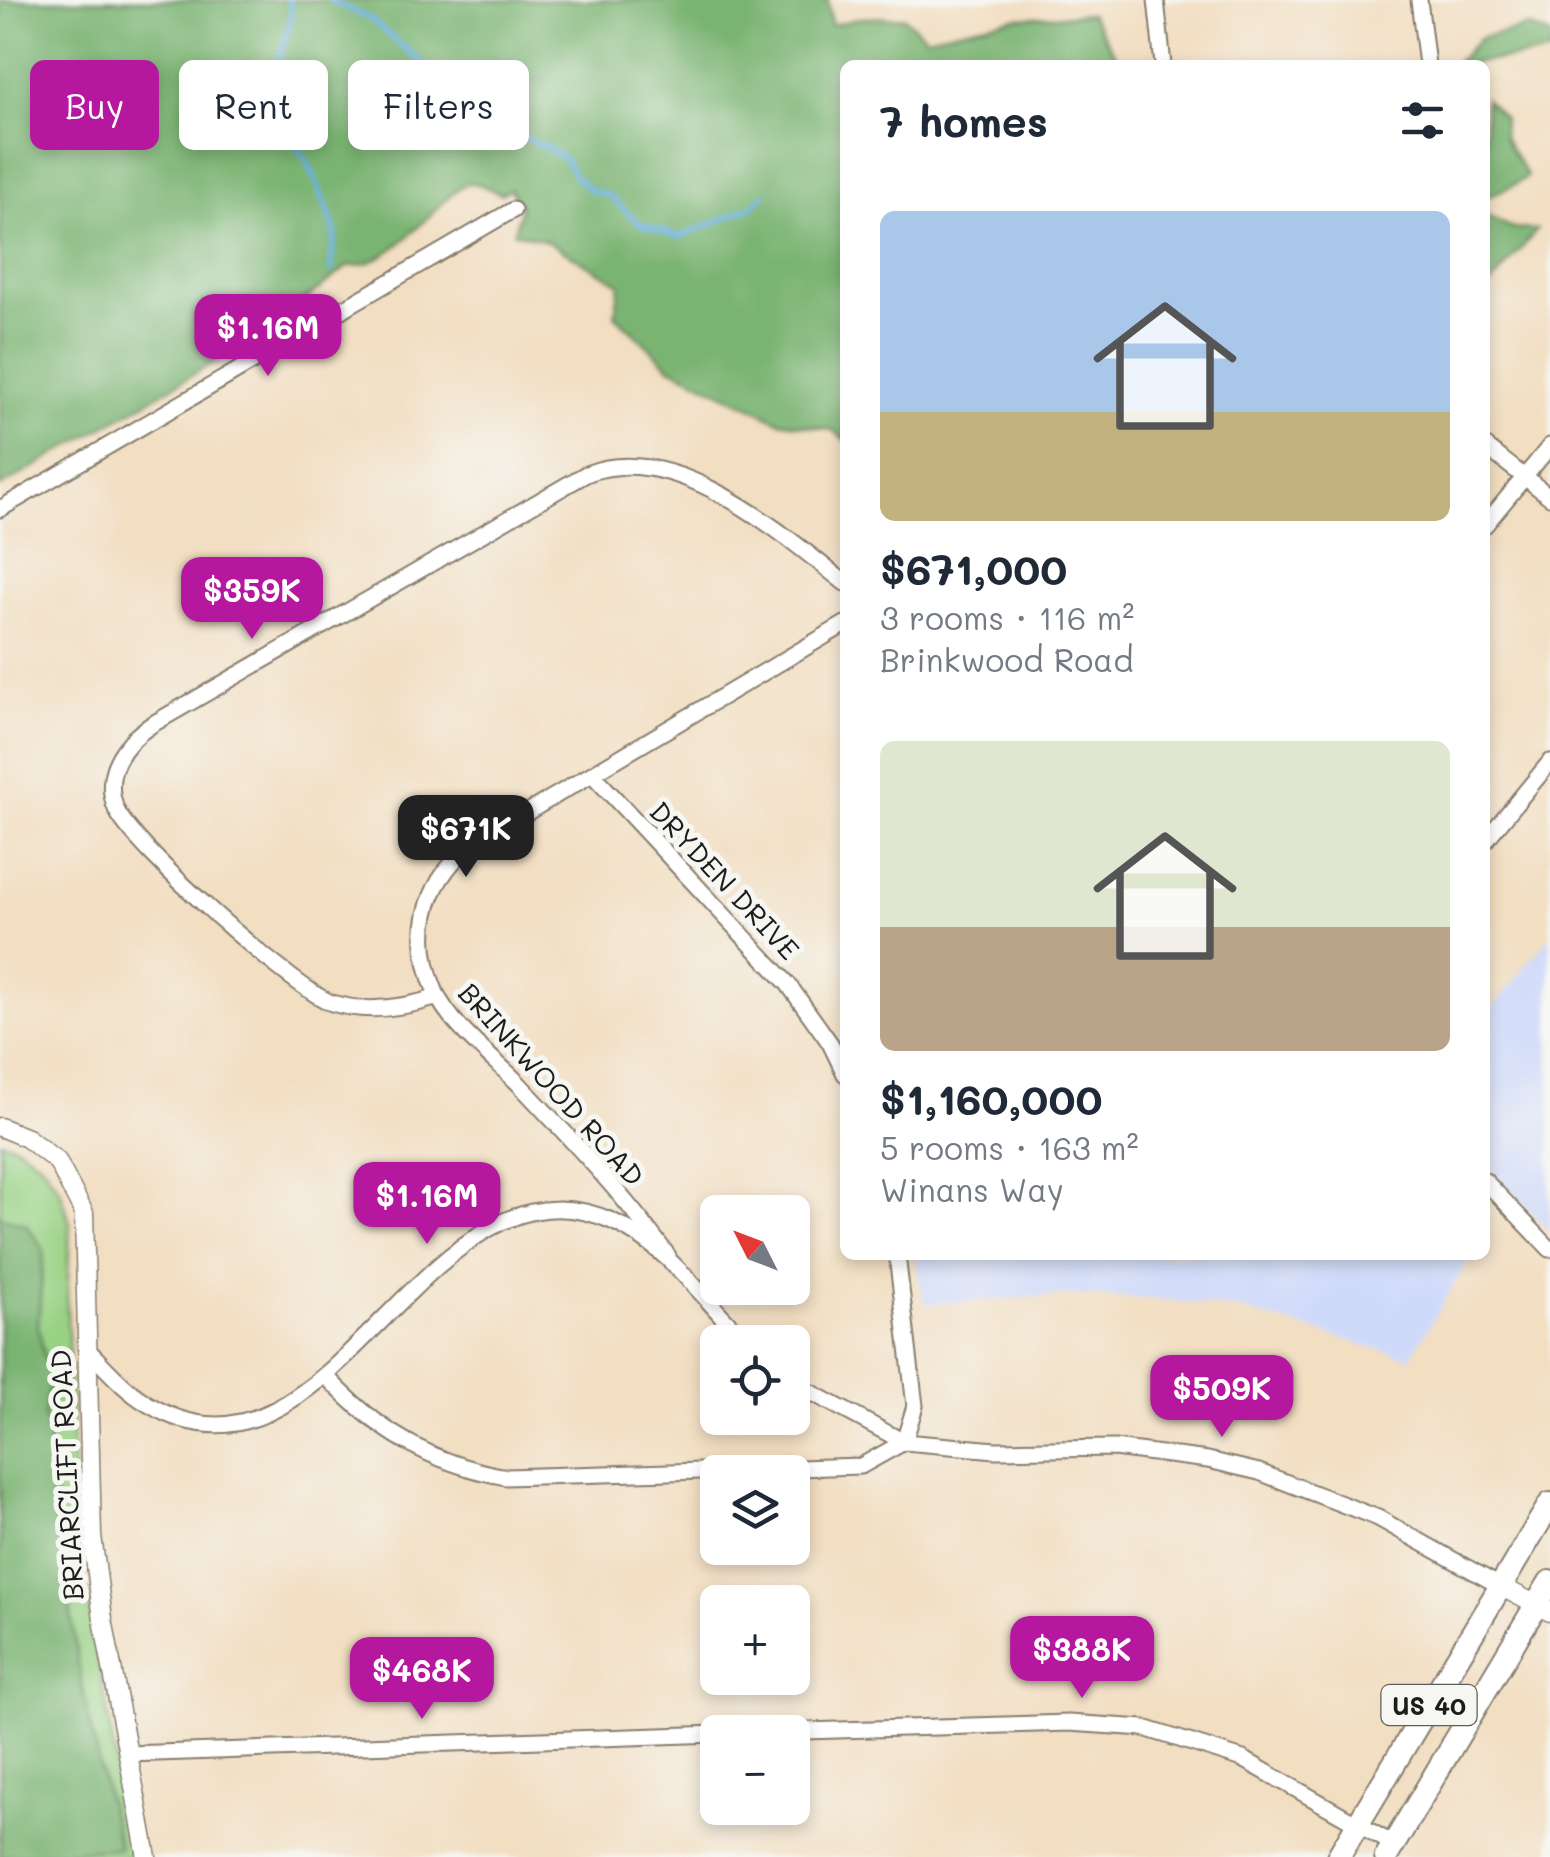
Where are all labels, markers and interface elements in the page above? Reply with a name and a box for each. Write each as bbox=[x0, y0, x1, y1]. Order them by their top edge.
chip: Buy bbox=[30, 60, 159, 150]
chip: Rent bbox=[179, 60, 328, 150]
chip: Filters bbox=[348, 60, 529, 150]
text: 7 homes bbox=[880, 93, 1048, 148]
icon: filters bbox=[1395, 93, 1450, 148]
icon: home bbox=[1075, 276, 1255, 456]
pin: $1.16M bbox=[187, 294, 349, 379]
text: $1.16M bbox=[216, 305, 320, 347]
text: $671,000 bbox=[880, 541, 1067, 596]
pin: $359K bbox=[182, 557, 322, 642]
text: $359K bbox=[203, 568, 301, 610]
text: 3 rooms · 116 m² bbox=[880, 596, 1134, 638]
text: Brinkwood Road bbox=[880, 638, 1133, 680]
street label: DRYDEN DRIVE bbox=[642, 793, 808, 967]
pin: $671K bbox=[396, 795, 536, 880]
text: $671K bbox=[420, 806, 512, 848]
icon: home bbox=[1075, 806, 1255, 986]
street label: BRINKWOOD ROAD bbox=[451, 975, 653, 1193]
text: $1,160,000 bbox=[880, 1071, 1102, 1126]
text: 5 rooms · 163 m² bbox=[880, 1126, 1139, 1168]
pin: $1.16M bbox=[346, 1162, 508, 1247]
text: Winans Way bbox=[880, 1168, 1064, 1210]
text: $1.16M bbox=[375, 1173, 479, 1215]
north arrow bbox=[700, 1195, 810, 1305]
map controls bbox=[700, 1195, 810, 1825]
button: locate bbox=[700, 1325, 810, 1435]
street label: BRIARCLIFT ROAD bbox=[41, 1349, 91, 1601]
pin: $509K bbox=[1152, 1355, 1292, 1440]
text: $509K bbox=[1172, 1366, 1272, 1408]
button: layers bbox=[700, 1455, 810, 1565]
button: + bbox=[700, 1585, 810, 1695]
pin: $388K bbox=[1012, 1616, 1152, 1701]
text: $388K bbox=[1032, 1627, 1132, 1669]
pin: $468K bbox=[352, 1637, 492, 1722]
text: $468K bbox=[372, 1648, 472, 1690]
road number: US 40 bbox=[1382, 1685, 1476, 1725]
button: − bbox=[700, 1715, 810, 1825]

